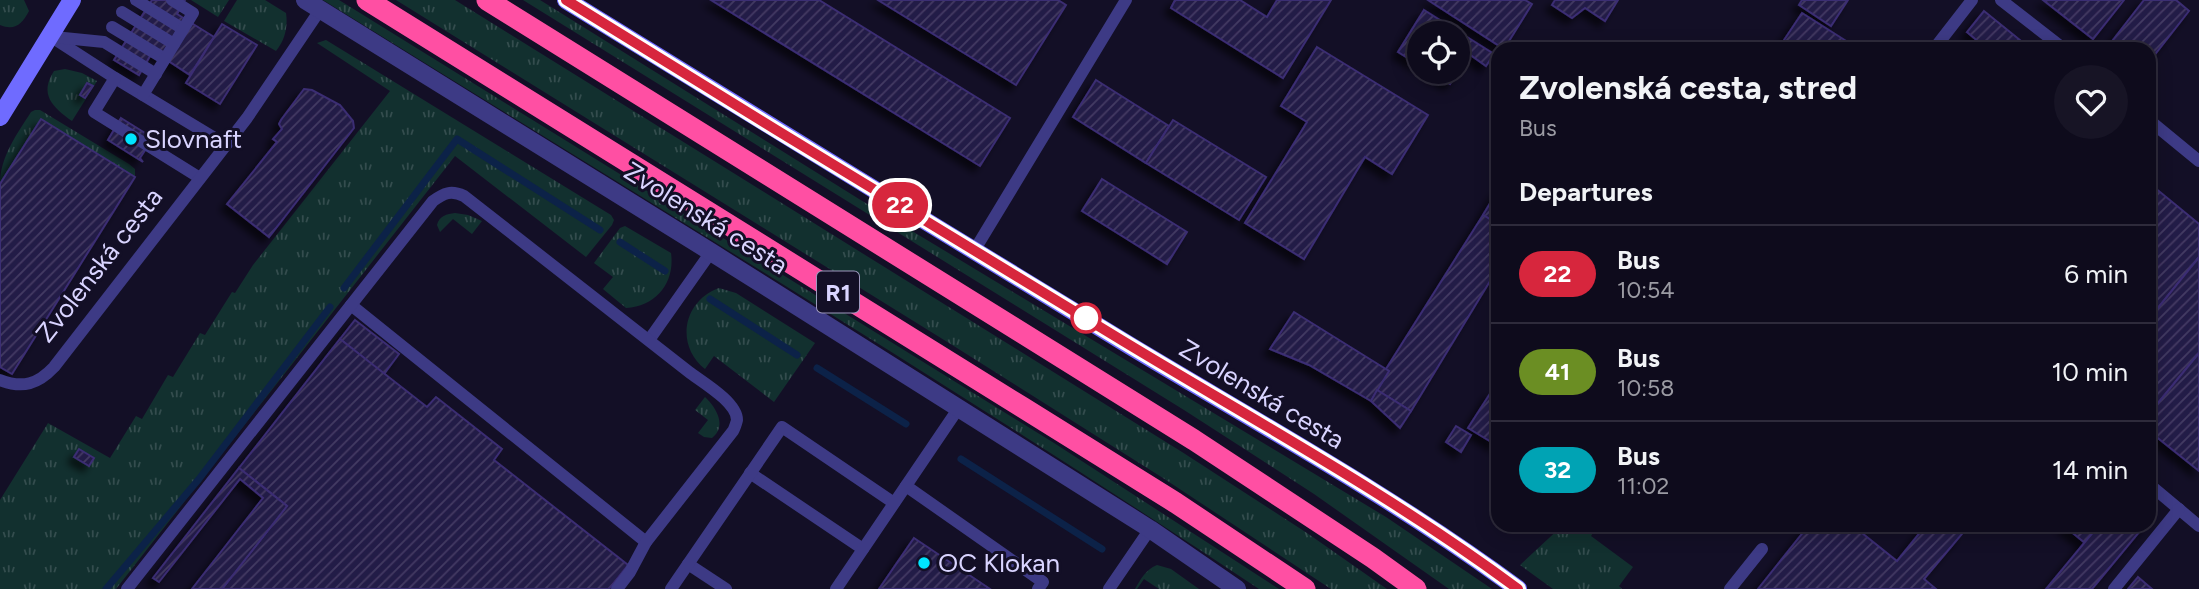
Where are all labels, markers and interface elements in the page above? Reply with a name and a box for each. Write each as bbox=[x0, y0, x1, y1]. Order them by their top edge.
map controls bbox=[1407, 21, 1470, 84]
button: locate bbox=[1407, 21, 1470, 84]
button: heart bbox=[2054, 65, 2128, 139]
text: Zvolenská cesta, stred bbox=[1519, 68, 1857, 107]
text: Bus bbox=[1519, 114, 1557, 142]
place label: Slovnaft bbox=[145, 123, 242, 155]
marker: Slovnaft bbox=[123, 131, 139, 147]
street label: Zvolenská cesta bbox=[618, 155, 794, 281]
text: Departures bbox=[1519, 176, 1653, 208]
street label: Zvolenská cesta bbox=[29, 182, 169, 348]
line badge: 22 bbox=[869, 182, 932, 228]
text: 22 bbox=[886, 190, 914, 219]
text: Bus bbox=[1617, 244, 1660, 276]
text: 6 min bbox=[2064, 258, 2128, 290]
text: 22 bbox=[1544, 259, 1571, 288]
road number: R1 bbox=[817, 272, 859, 312]
text: 10:54 bbox=[1617, 276, 1675, 304]
unlabelled marker bbox=[1071, 303, 1101, 333]
street label: Zvolenská cesta bbox=[1174, 332, 1350, 456]
text: Bus bbox=[1617, 342, 1660, 374]
text: 10 min bbox=[2052, 356, 2128, 388]
text: 41 bbox=[1545, 357, 1570, 386]
text: 10:58 bbox=[1617, 374, 1674, 402]
text: Bus bbox=[1617, 440, 1660, 472]
text: 14 min bbox=[2052, 454, 2128, 486]
text: 32 bbox=[1544, 455, 1571, 484]
text: 11:02 bbox=[1617, 472, 1669, 500]
place label: OC Klokan bbox=[938, 547, 1060, 579]
marker: OC Klokan bbox=[916, 555, 932, 571]

